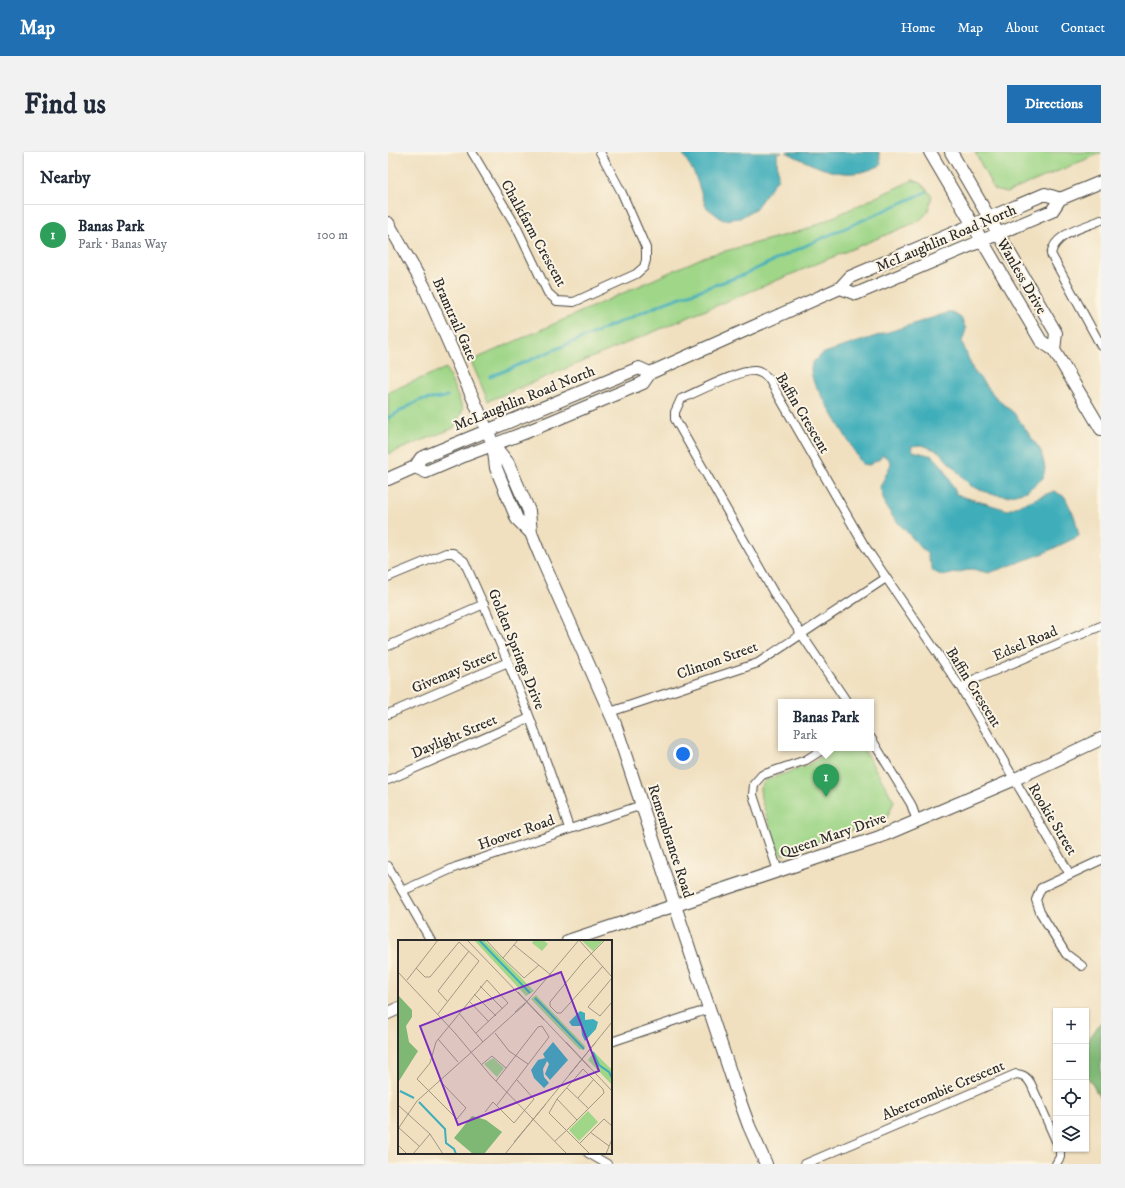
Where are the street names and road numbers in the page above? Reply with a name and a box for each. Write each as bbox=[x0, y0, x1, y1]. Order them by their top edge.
street label: Chalkfarm Crescent bbox=[496, 176, 571, 290]
street label: McLaughlin Road North bbox=[873, 200, 1019, 277]
street label: Wanless Drive bbox=[992, 234, 1051, 318]
street label: Bramtrail Gate bbox=[428, 275, 481, 364]
street label: McLaughlin Road North bbox=[451, 361, 598, 435]
street label: Baffin Crescent bbox=[771, 370, 834, 457]
street label: Golden Springs Drive bbox=[484, 586, 549, 712]
street label: Edsel Road bbox=[990, 621, 1061, 666]
street label: Clinton Street bbox=[674, 637, 760, 684]
street label: Baffin Crescent bbox=[942, 644, 1006, 731]
street label: Givemay Street bbox=[409, 645, 500, 698]
street label: Daylight Street bbox=[408, 710, 500, 763]
street label: Rookie Street bbox=[1024, 780, 1082, 859]
street label: Remembrance Road bbox=[643, 782, 698, 901]
street label: Queen Mary Drive bbox=[777, 808, 889, 863]
street label: Hoover Road bbox=[475, 810, 557, 854]
street label: Abercrombie Crescent bbox=[879, 1056, 1007, 1125]

